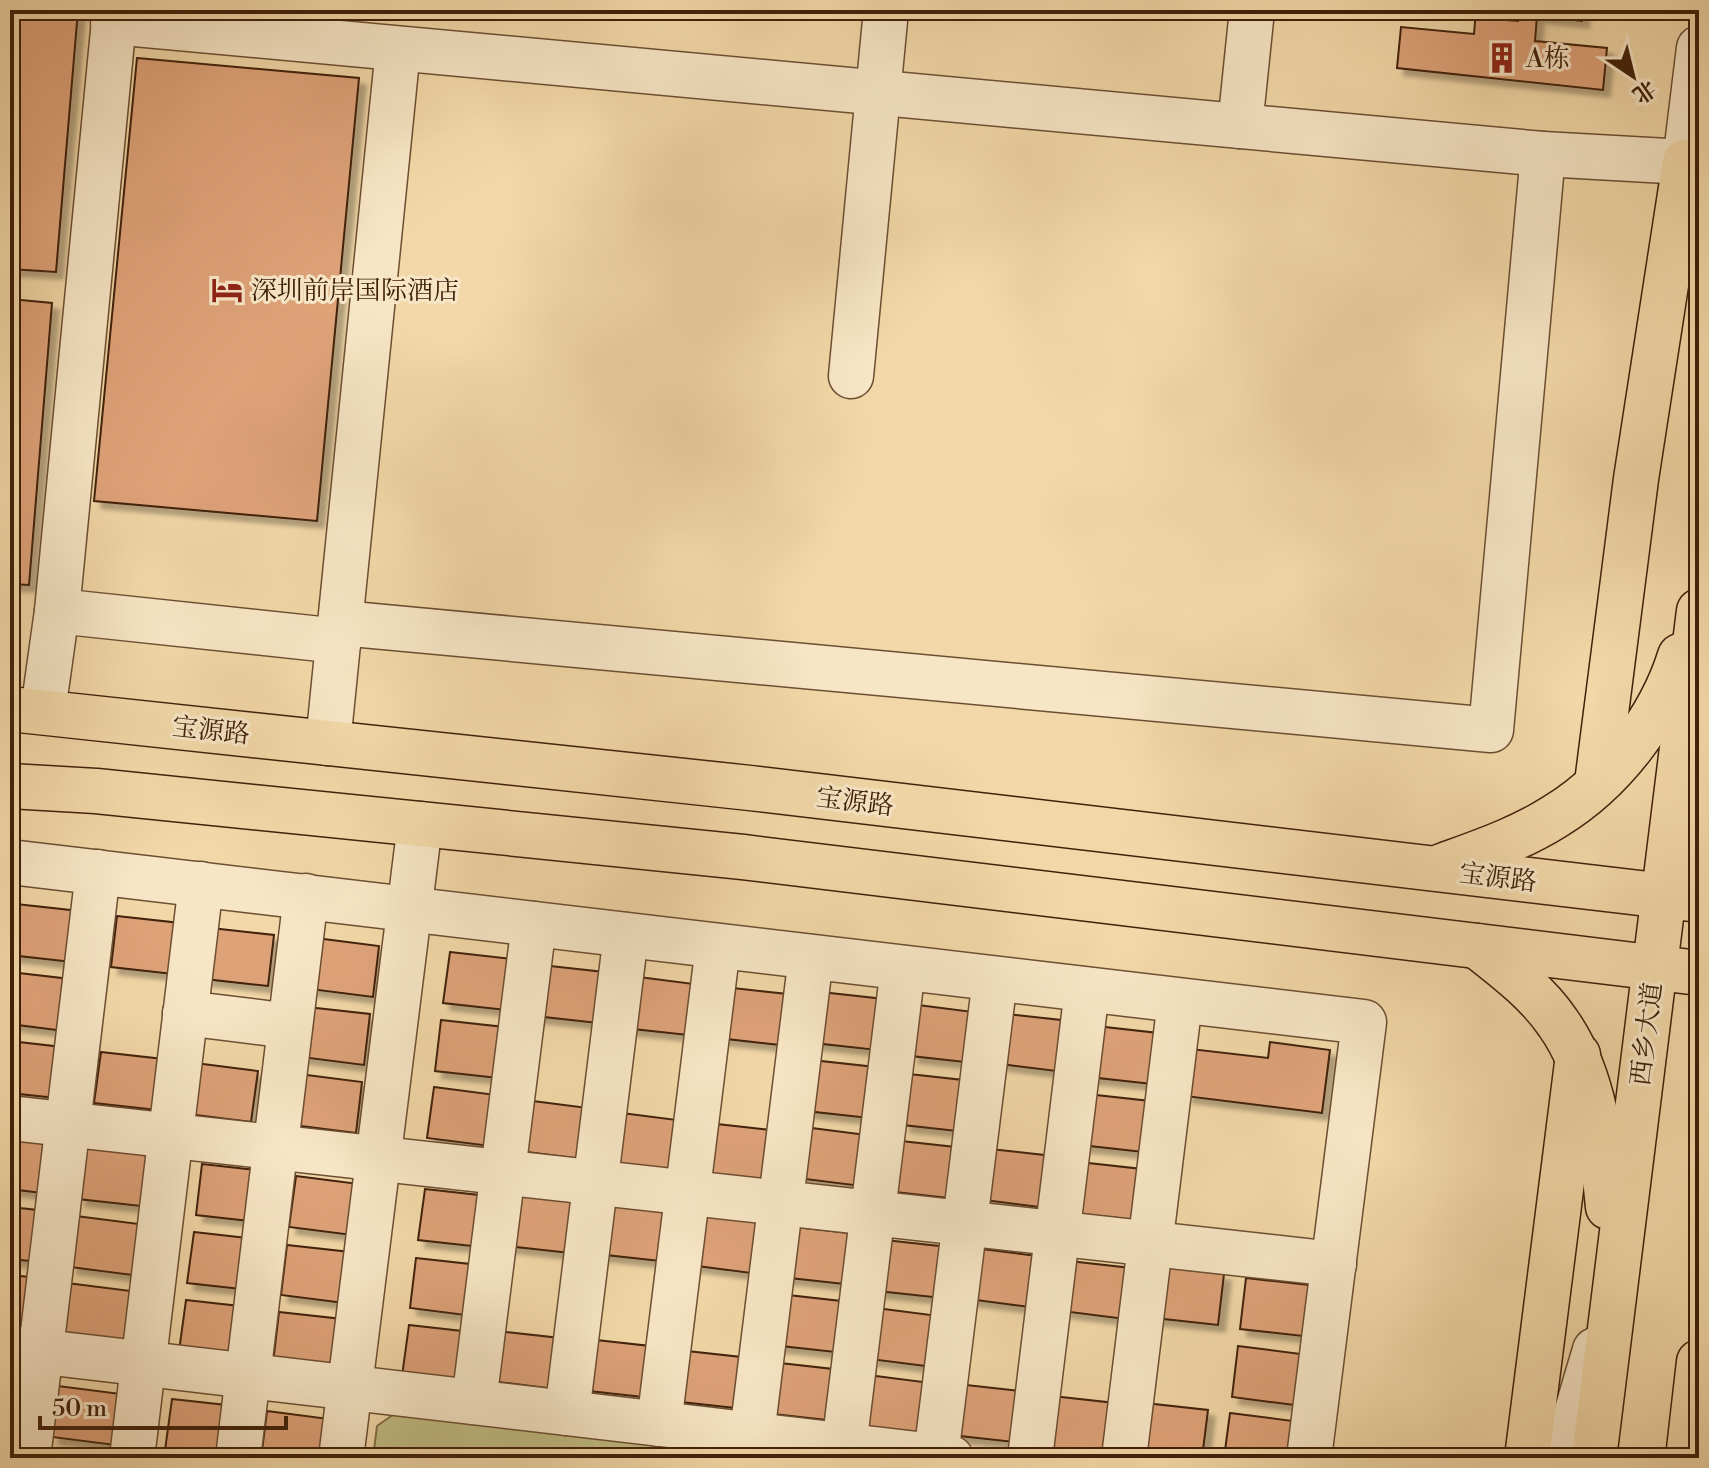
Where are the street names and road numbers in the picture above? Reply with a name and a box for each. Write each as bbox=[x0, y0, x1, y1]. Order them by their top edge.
street label: 宝源路 bbox=[170, 711, 251, 751]
street label: 宝源路 bbox=[814, 781, 896, 823]
street label: 宝源路 bbox=[1457, 857, 1539, 899]
street label: 西乡大道 bbox=[1625, 981, 1669, 1088]

